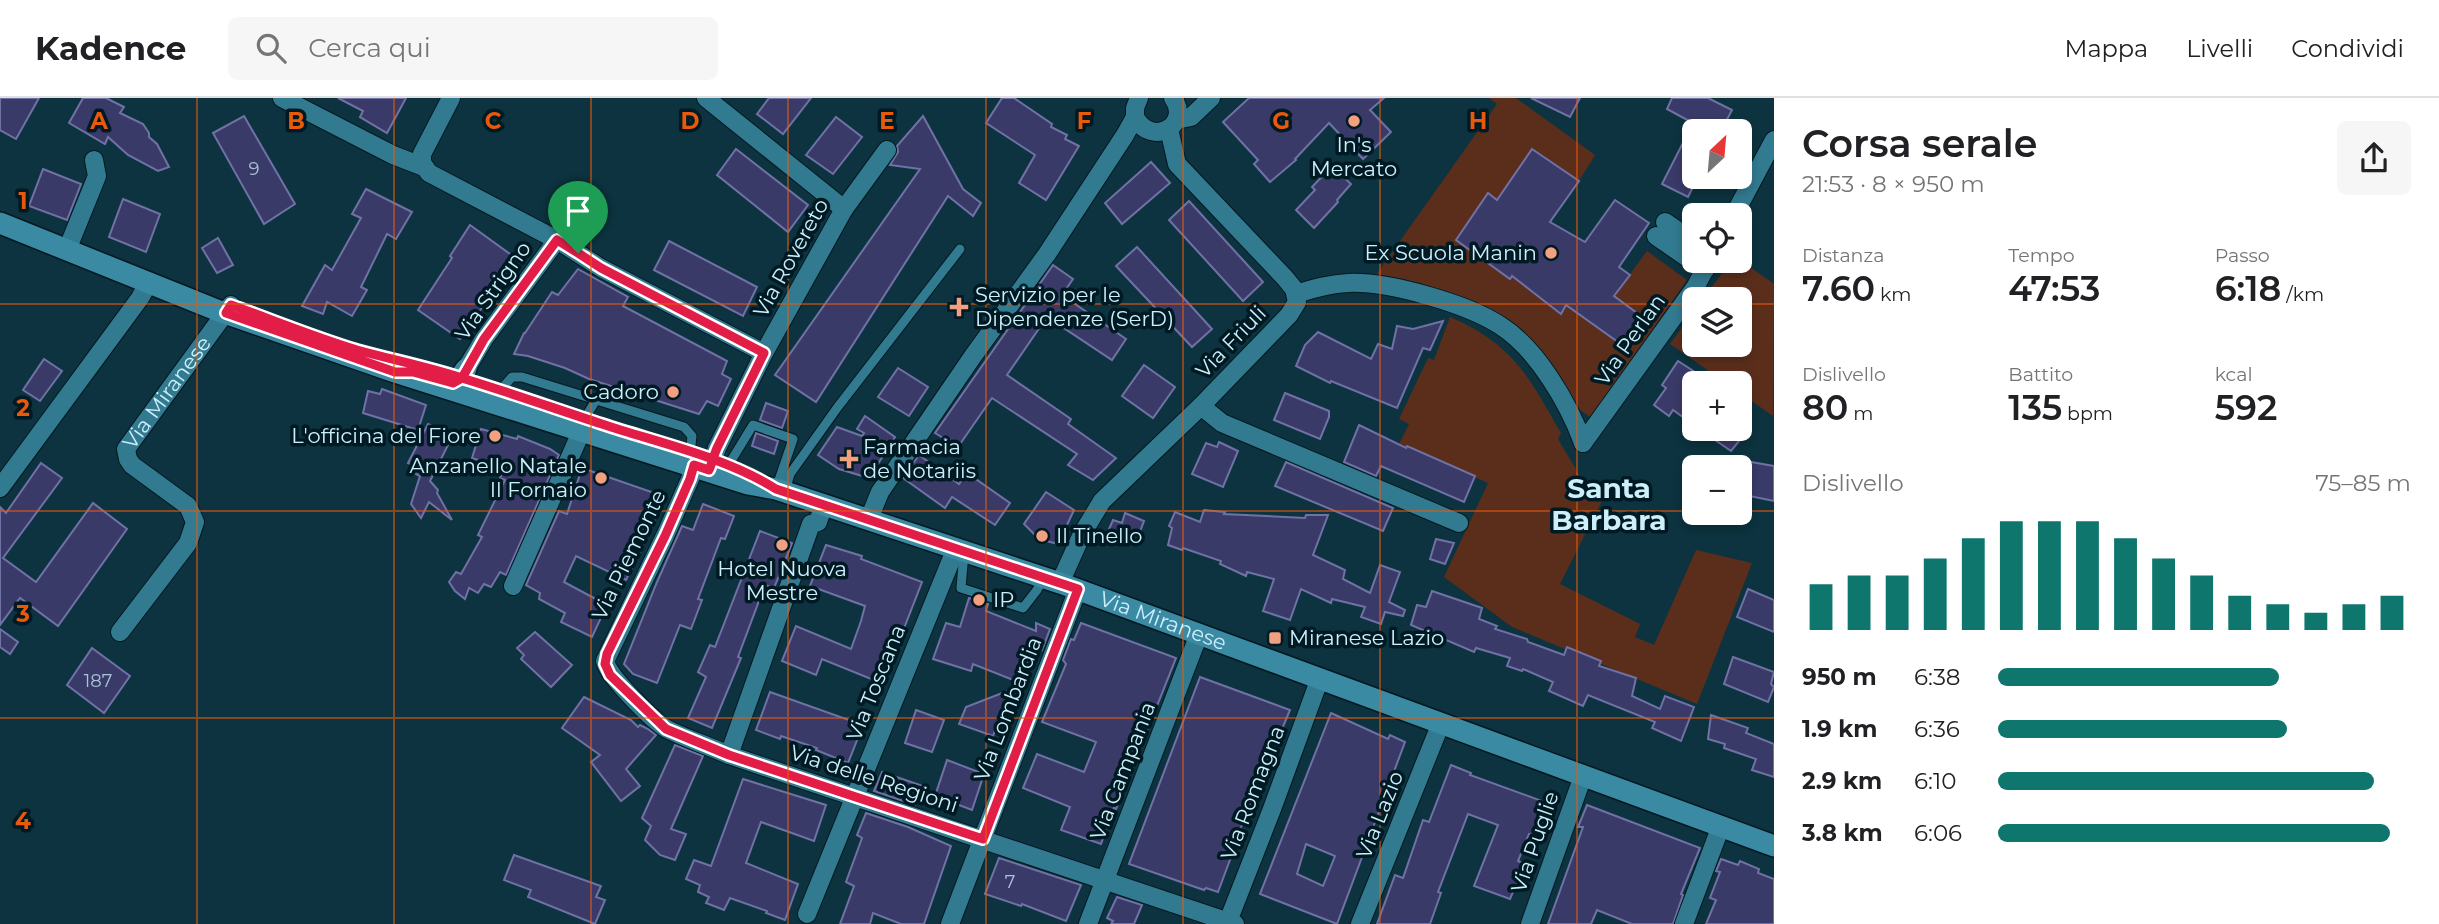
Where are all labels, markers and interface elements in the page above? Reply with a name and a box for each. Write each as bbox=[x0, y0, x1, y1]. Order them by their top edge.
search box bbox=[228, 17, 718, 80]
text: Kadence bbox=[35, 28, 186, 68]
icon: search bbox=[252, 29, 290, 67]
text: Cerca qui bbox=[308, 32, 431, 64]
text: Mappa bbox=[2065, 34, 2148, 63]
text: Livelli bbox=[2186, 34, 2253, 63]
text: Condividi bbox=[2291, 34, 2404, 63]
text: A bbox=[89, 107, 108, 135]
text: B bbox=[287, 107, 305, 135]
text: C bbox=[485, 107, 502, 135]
text: D bbox=[681, 107, 700, 135]
text: E bbox=[879, 107, 895, 135]
text: F bbox=[1077, 107, 1092, 135]
text: G bbox=[1272, 107, 1290, 135]
text: H bbox=[1469, 107, 1487, 135]
marker: In's Mercato bbox=[1346, 113, 1362, 129]
north arrow bbox=[1682, 119, 1752, 189]
map controls bbox=[1682, 119, 1752, 525]
text: Corsa serale bbox=[1802, 120, 2037, 167]
button: share bbox=[2337, 121, 2411, 195]
place label: In's Mercato bbox=[1311, 132, 1397, 181]
house number: 9 bbox=[249, 158, 260, 180]
text: 21:53 · 8 × 950 m bbox=[1802, 170, 1985, 198]
pin bbox=[548, 181, 608, 253]
text: 1 bbox=[18, 187, 28, 215]
icon: arrive bbox=[559, 192, 597, 230]
street label: Via Rovereto bbox=[748, 194, 833, 321]
button: locate bbox=[1682, 203, 1752, 273]
street label: Via Strigno bbox=[449, 236, 536, 345]
place label: Ex Scuola Manin bbox=[1365, 240, 1537, 265]
text: Distanza bbox=[1802, 244, 1884, 267]
text: Tempo bbox=[2008, 244, 2075, 267]
text: Passo bbox=[2215, 244, 2270, 267]
marker: Ex Scuola Manin bbox=[1543, 245, 1559, 261]
text: 7.60 bbox=[1802, 267, 1875, 310]
text: 47:53 bbox=[2008, 267, 2100, 310]
text: 6:18 bbox=[2215, 267, 2281, 310]
place label: Servizio per le Dipendenze (SerD) bbox=[975, 282, 1174, 331]
text: km bbox=[1875, 283, 1912, 306]
text: /km bbox=[2281, 283, 2324, 306]
button: layers bbox=[1682, 287, 1752, 357]
street label: Via Perlan bbox=[1589, 289, 1670, 390]
marker: Servizio per le Dipendenze (SerD) bbox=[949, 297, 969, 317]
street label: Via Friuli bbox=[1190, 301, 1271, 383]
street label: Via Miranese bbox=[117, 331, 216, 454]
text: Dislivello bbox=[1802, 363, 1886, 386]
text: Battito bbox=[2008, 363, 2073, 386]
text: kcal bbox=[2215, 363, 2253, 386]
button: + bbox=[1682, 371, 1752, 441]
place label: Cadoro bbox=[583, 379, 659, 404]
marker: Cadoro bbox=[665, 384, 681, 400]
text: 80 bbox=[1802, 386, 1848, 429]
text: 135 bbox=[2008, 386, 2062, 429]
text: 592 bbox=[2215, 386, 2277, 429]
text: 2 bbox=[16, 394, 30, 422]
text: m bbox=[1848, 402, 1874, 425]
text: bpm bbox=[2062, 402, 2113, 425]
place label: L'officina del Fiore bbox=[291, 423, 481, 448]
marker: L'officina del Fiore bbox=[487, 428, 503, 444]
place label: Farmacia de Notariis bbox=[863, 434, 976, 483]
marker: Farmacia de Notariis bbox=[841, 451, 857, 467]
place label: Anzanello Natale Il Fornaio bbox=[409, 453, 587, 502]
button: − bbox=[1682, 455, 1752, 525]
text: Dislivello bbox=[1802, 469, 1904, 497]
text: 75–85 m bbox=[2315, 469, 2411, 497]
marker: Anzanello Natale Il Fornaio bbox=[593, 470, 609, 486]
district label: Santa Barbara bbox=[1551, 471, 1667, 537]
street label: Via Piemonte bbox=[586, 486, 671, 624]
place label: Il Tinello bbox=[1056, 523, 1143, 548]
marker: Il Tinello bbox=[1034, 528, 1050, 544]
marker: Hotel Nuova Mestre bbox=[774, 537, 790, 553]
place label: Hotel Nuova Mestre bbox=[717, 556, 847, 605]
street label: Via Miranese bbox=[1096, 586, 1230, 655]
place label: IP bbox=[993, 587, 1014, 612]
marker: IP bbox=[971, 592, 987, 608]
text: 3 bbox=[15, 600, 30, 628]
street label: Via Toscana bbox=[841, 621, 910, 744]
place label: Miranese Lazio bbox=[1289, 625, 1444, 650]
marker: Miranese Lazio bbox=[1267, 630, 1283, 646]
street label: Via Lombardia bbox=[969, 633, 1047, 784]
text: 950 m bbox=[1802, 663, 1877, 691]
text: 6:38 bbox=[1914, 663, 1961, 691]
house number: 187 bbox=[84, 670, 112, 692]
street label: Via Campania bbox=[1085, 698, 1160, 843]
text: 1.9 km bbox=[1802, 715, 1877, 743]
text: 6:36 bbox=[1914, 715, 1960, 743]
street label: Via Romagna bbox=[1215, 722, 1290, 864]
street label: Via delle Regioni bbox=[787, 740, 961, 817]
street label: Via Lazio bbox=[1351, 767, 1408, 862]
text: 2.9 km bbox=[1802, 767, 1882, 795]
text: 6:10 bbox=[1914, 767, 1956, 795]
street label: Via Puglie bbox=[1506, 788, 1564, 896]
text: 4 bbox=[15, 807, 31, 835]
text: 3.8 km bbox=[1802, 819, 1883, 847]
text: 6:06 bbox=[1914, 819, 1962, 847]
house number: 7 bbox=[1005, 871, 1015, 893]

